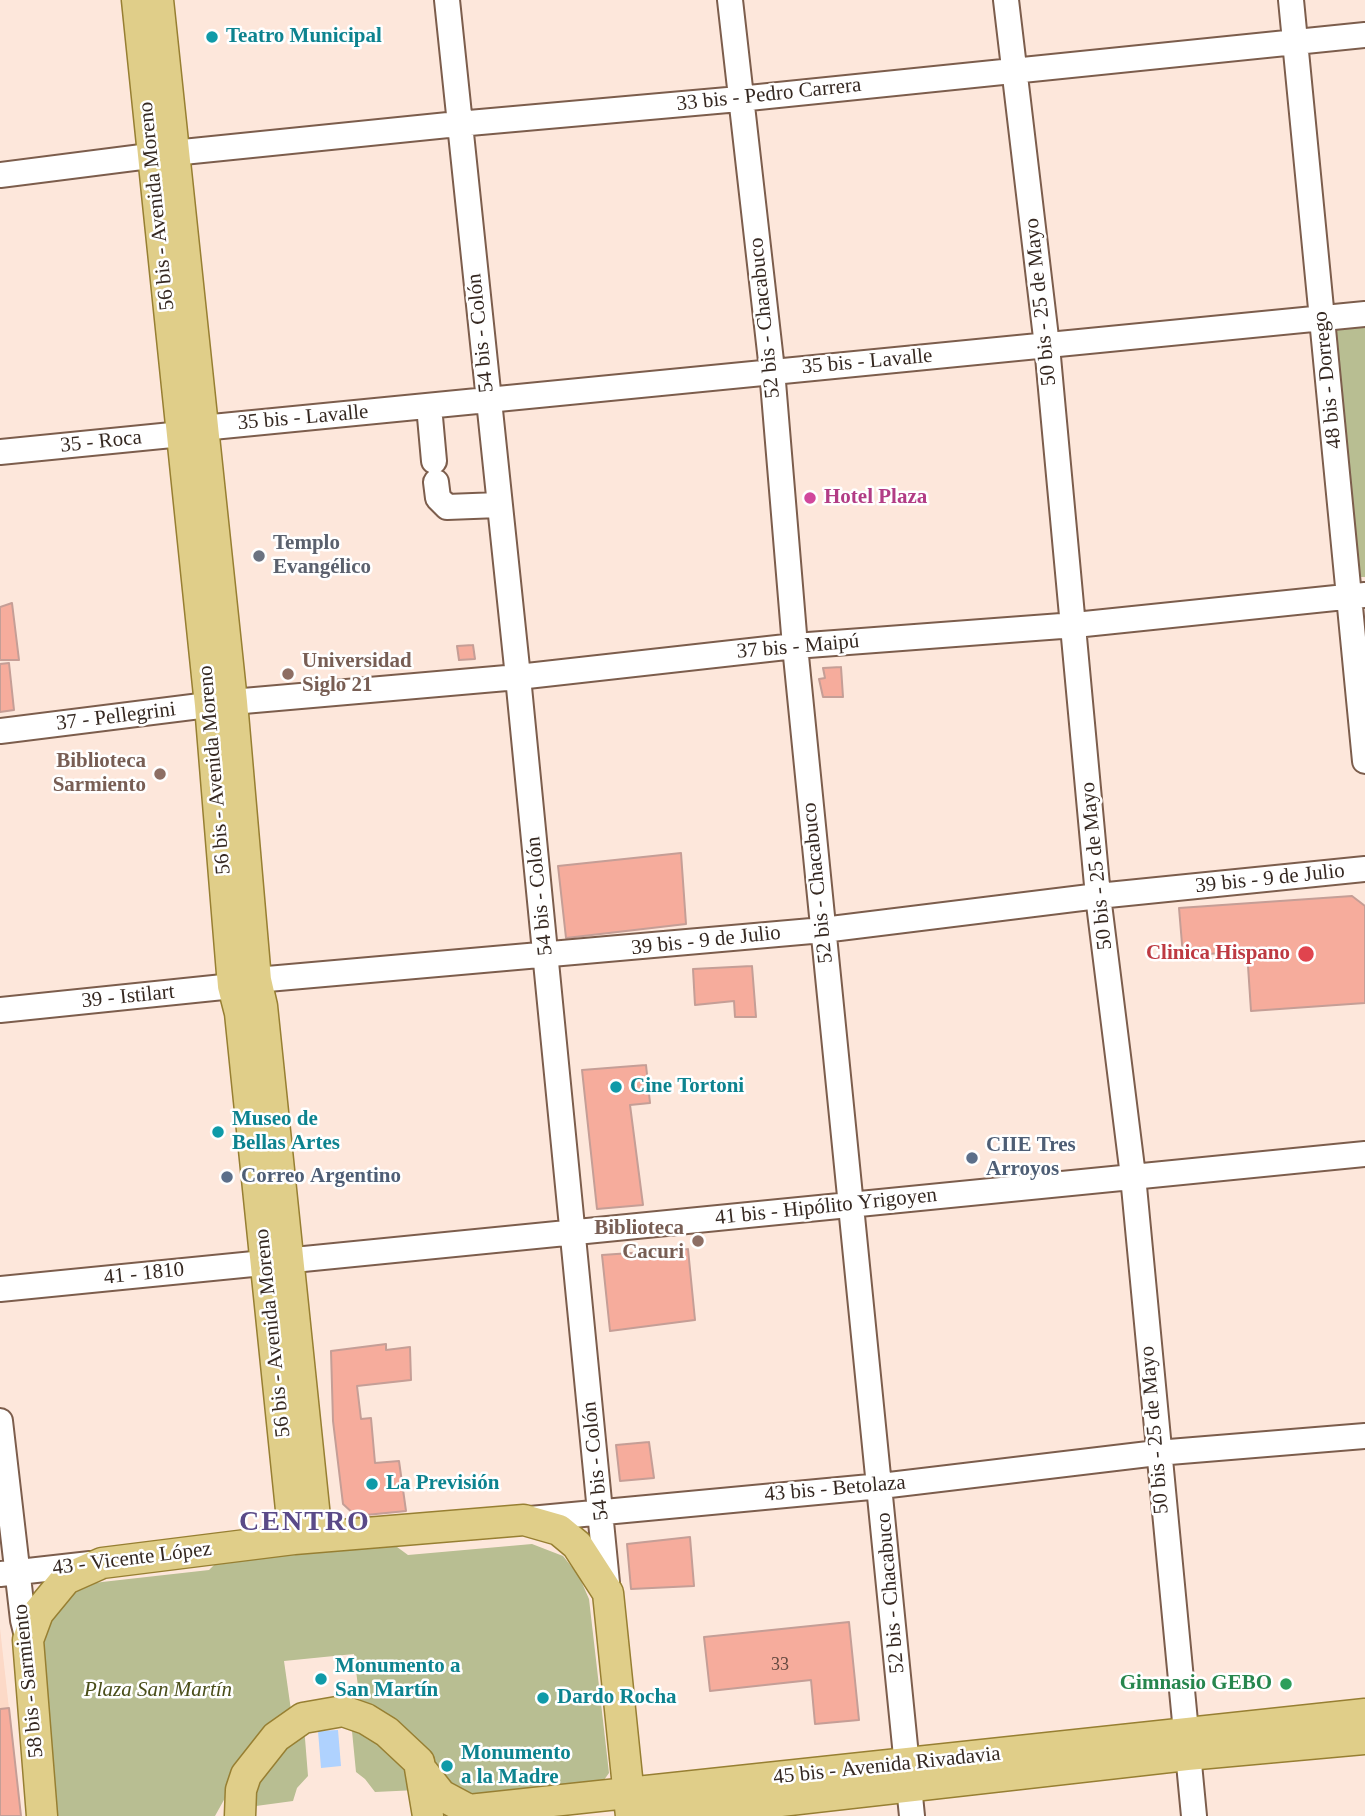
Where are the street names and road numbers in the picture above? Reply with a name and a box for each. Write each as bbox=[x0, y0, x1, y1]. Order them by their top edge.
street label: 33 bis - Pedro Carrera bbox=[675, 73, 863, 117]
street label: 56 bis - Avenida Moreno bbox=[134, 100, 180, 312]
street label: 50 bis - 25 de Mayo bbox=[1020, 217, 1062, 387]
street label: 52 bis - Chacabuco bbox=[744, 236, 786, 400]
street label: 54 bis - Colón bbox=[462, 272, 500, 394]
street label: 48 bis - Dorrego bbox=[1308, 310, 1348, 450]
street label: 35 bis - Lavalle bbox=[801, 344, 933, 380]
street label: 35 bis - Lavalle bbox=[237, 400, 369, 436]
street label: 35 - Roca bbox=[59, 425, 143, 459]
street label: 37 bis - Maipú bbox=[736, 629, 860, 665]
street label: 56 bis - Avenida Moreno bbox=[193, 665, 237, 875]
street label: 37 - Pellegrini bbox=[55, 697, 177, 737]
street label: 50 bis - 25 de Mayo bbox=[1076, 781, 1118, 951]
street label: 52 bis - Chacabuco bbox=[797, 801, 839, 965]
street label: 54 bis - Colón bbox=[521, 835, 559, 957]
street label: 39 bis - 9 de Julio bbox=[1194, 859, 1346, 899]
street label: 39 bis - 9 de Julio bbox=[630, 921, 782, 961]
street label: 39 - Istilart bbox=[80, 980, 176, 1014]
street label: 41 bis - Hipólito Yrigoyen bbox=[714, 1183, 938, 1231]
street label: 56 bis - Avenida Moreno bbox=[250, 1227, 296, 1439]
street label: 41 - 1810 bbox=[103, 1257, 185, 1291]
street label: 50 bis - 25 de Mayo bbox=[1135, 1345, 1175, 1515]
street label: 54 bis - Colón bbox=[577, 1400, 615, 1522]
street label: 43 bis - Betolaza bbox=[763, 1470, 907, 1508]
street label: 52 bis - Chacabuco bbox=[871, 1511, 911, 1675]
street label: 43 - Vicente López bbox=[51, 1537, 213, 1581]
street label: 58 bis - Sarmiento bbox=[8, 1603, 50, 1759]
street label: 45 bis - Avenida Rivadavia bbox=[772, 1742, 1002, 1790]

